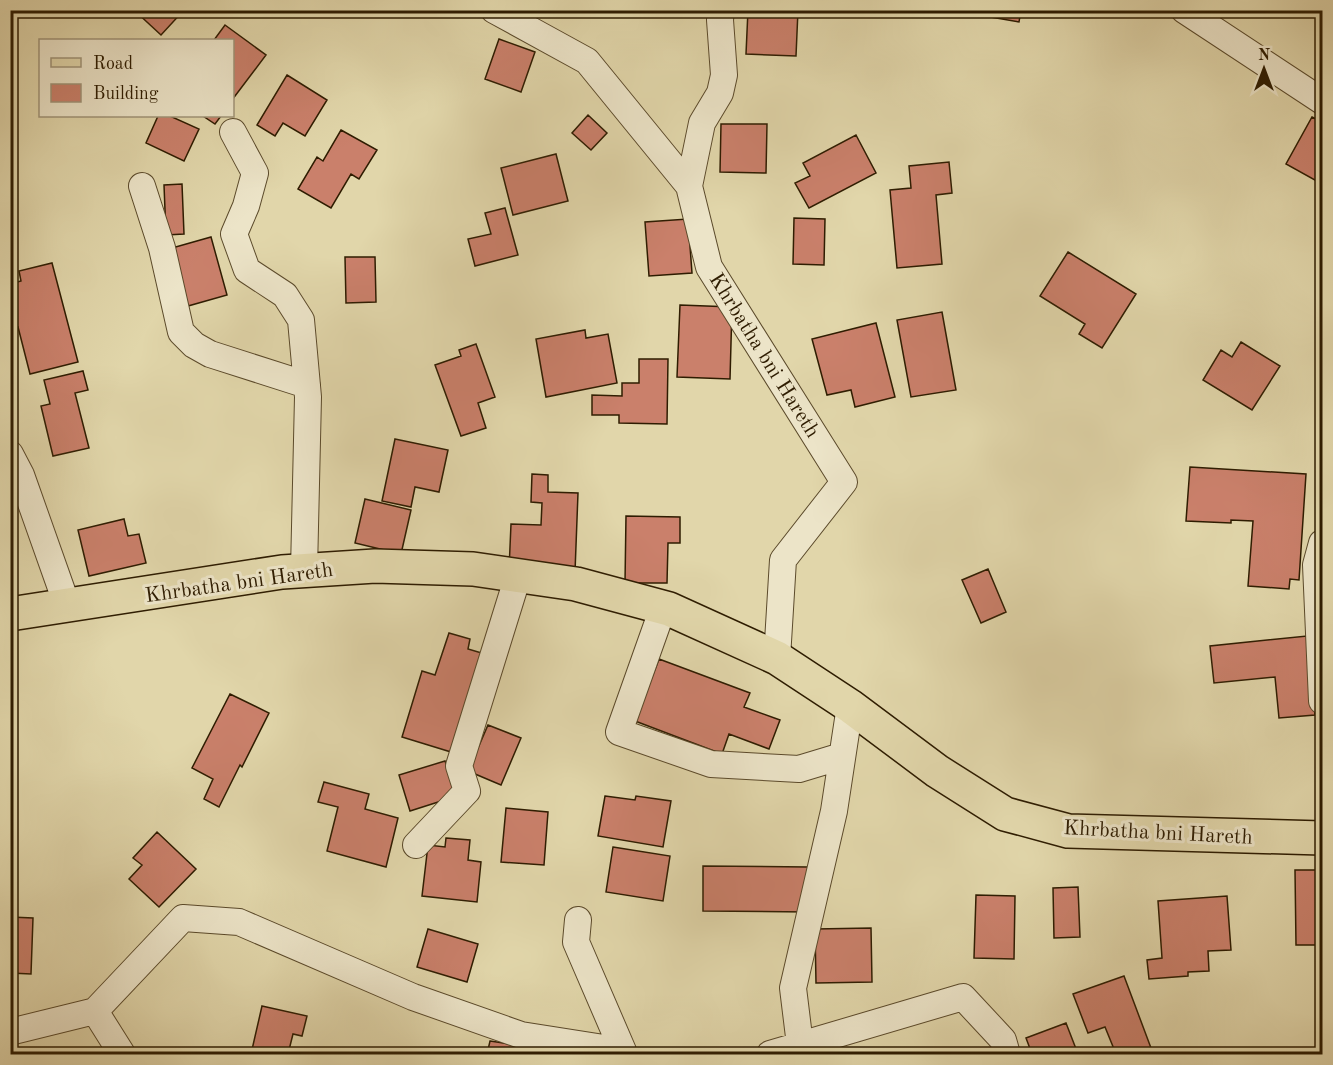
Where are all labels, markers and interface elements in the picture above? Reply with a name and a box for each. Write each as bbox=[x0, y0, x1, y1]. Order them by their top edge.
legend bbox=[39, 39, 234, 117]
north arrow bbox=[1234, 39, 1294, 99]
text: N bbox=[1258, 48, 1271, 64]
text: Road bbox=[93, 55, 133, 73]
text: Building bbox=[93, 85, 159, 103]
street label: Khrbatha bni Hareth bbox=[705, 270, 823, 442]
street label: Khrbatha bni Hareth bbox=[144, 560, 335, 607]
street label: Khrbatha bni Hareth bbox=[1063, 818, 1253, 849]

